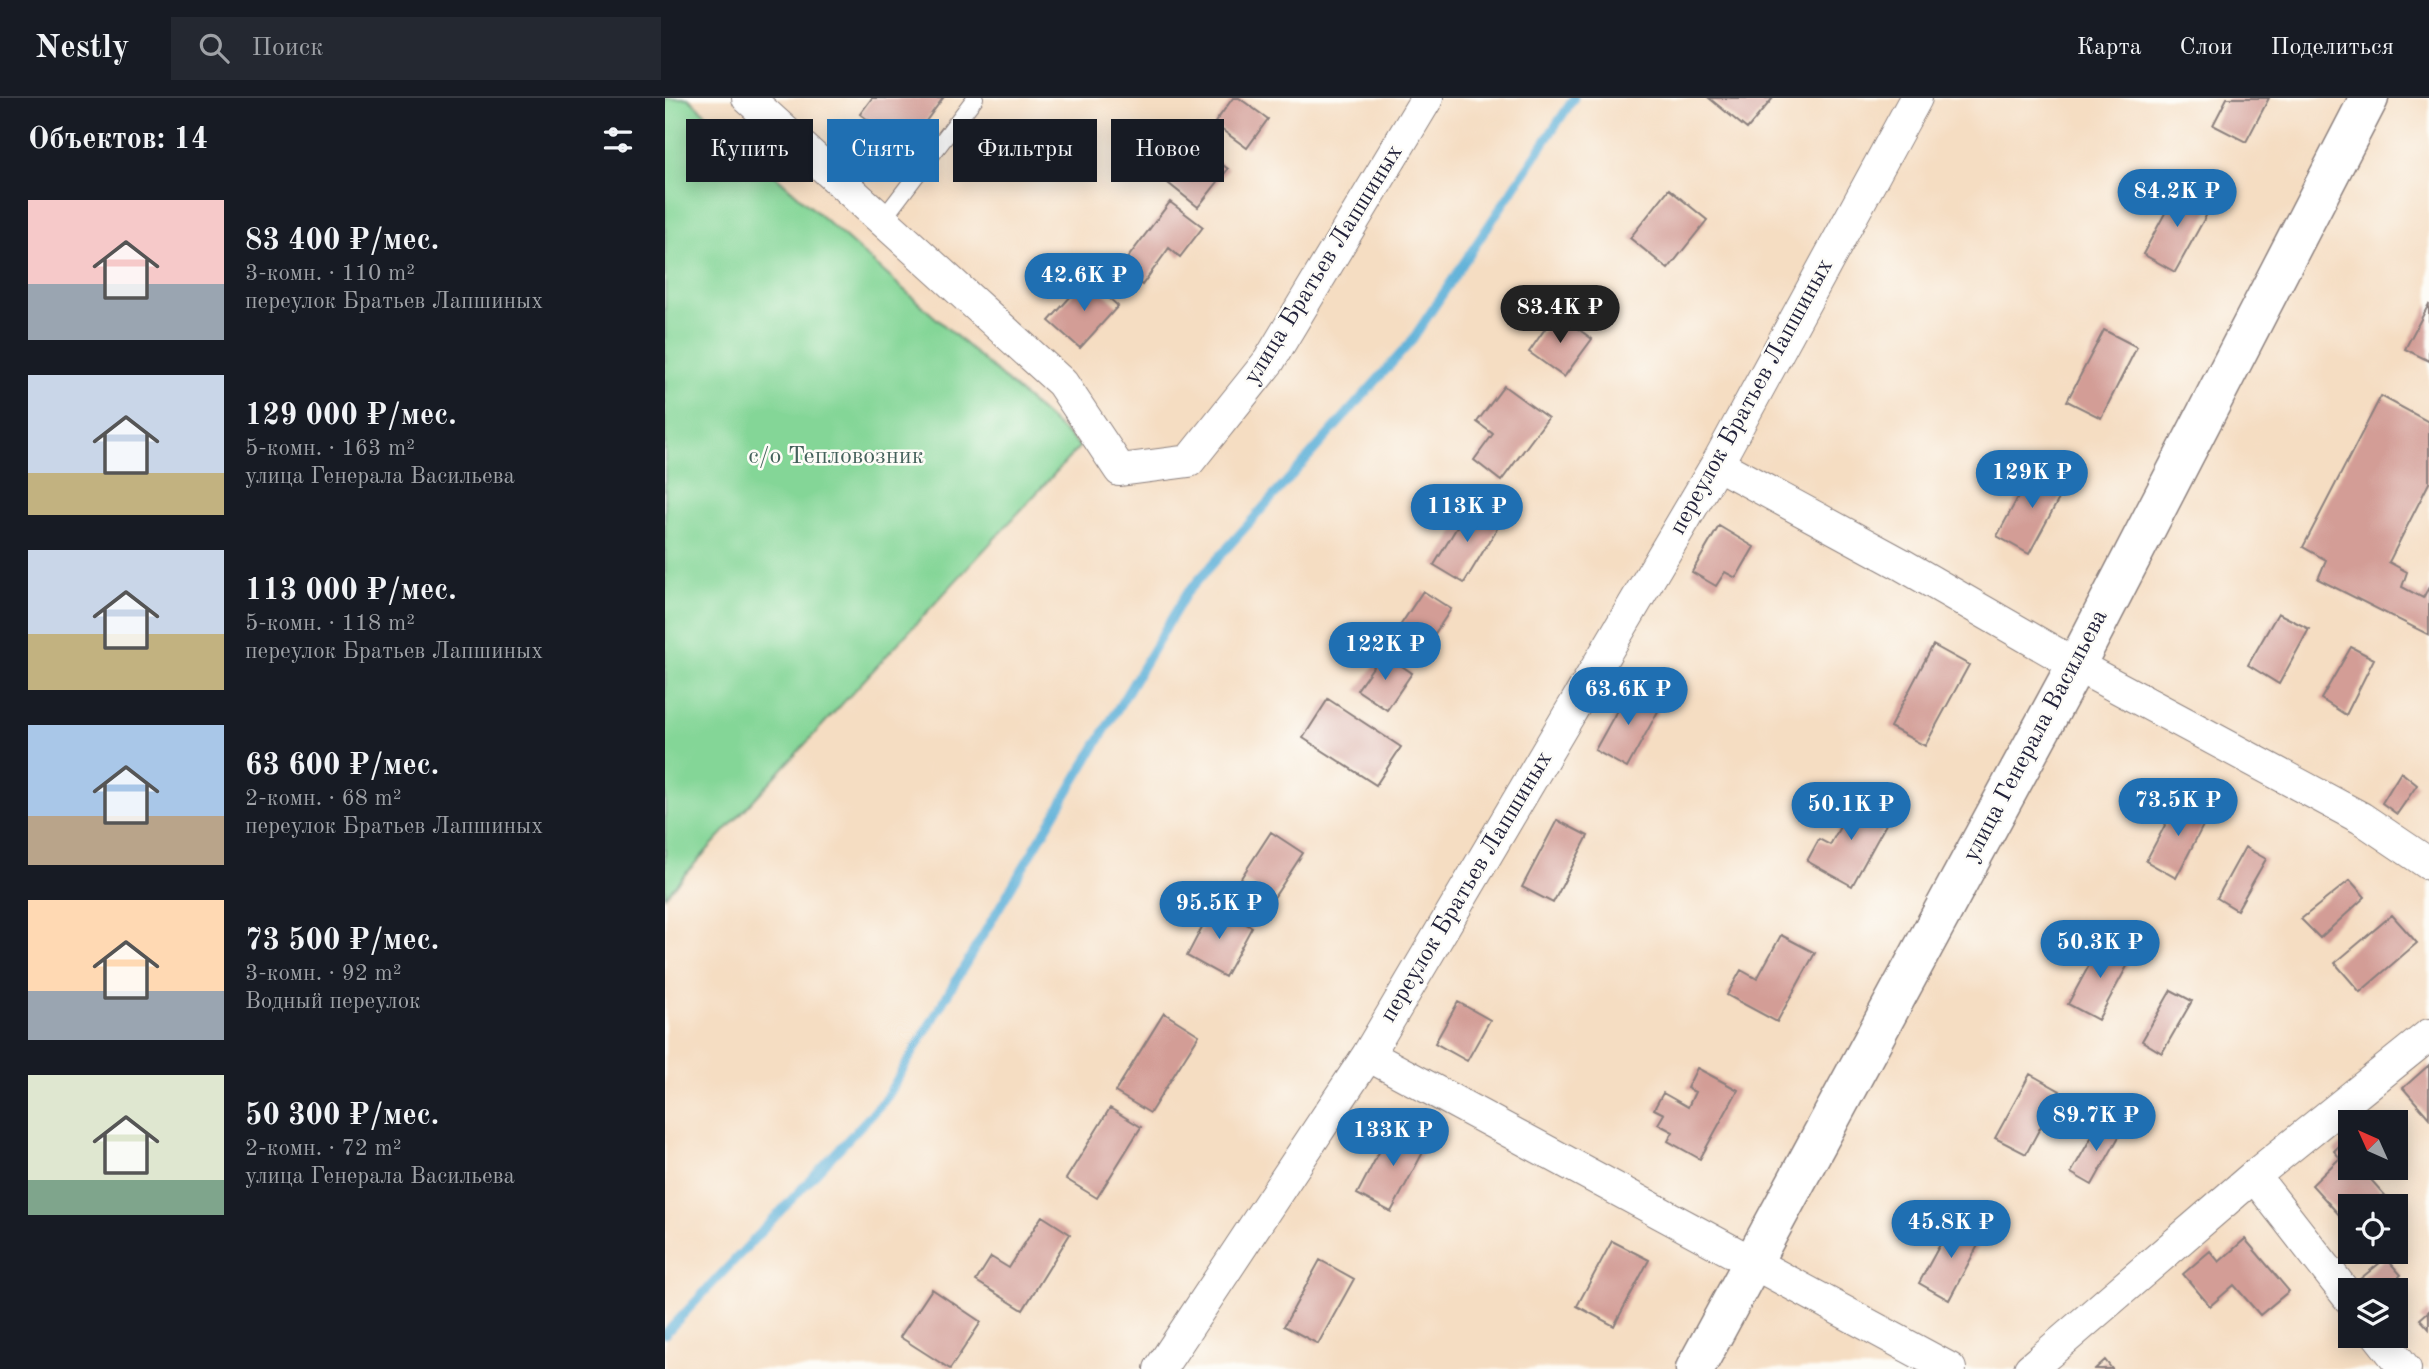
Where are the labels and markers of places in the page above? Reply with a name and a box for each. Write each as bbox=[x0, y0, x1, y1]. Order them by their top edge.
pin: 84.2K ₽ bbox=[2112, 170, 2242, 229]
pin: 42.6K ₽ bbox=[1019, 254, 1149, 313]
pin: 83.4K ₽ bbox=[1495, 286, 1625, 345]
pin: 129K ₽ bbox=[1975, 450, 2089, 510]
pin: 113K ₽ bbox=[1410, 484, 1524, 544]
pin: 122K ₽ bbox=[1328, 622, 1442, 682]
pin: 63.6K ₽ bbox=[1563, 668, 1693, 727]
pin: 73.5K ₽ bbox=[2113, 778, 2243, 838]
pin: 50.1K ₽ bbox=[1786, 782, 1916, 842]
pin: 95.5K ₽ bbox=[1154, 882, 1284, 941]
pin: 50.3K ₽ bbox=[2035, 920, 2165, 980]
pin: 89.7K ₽ bbox=[2031, 1094, 2161, 1153]
pin: 133K ₽ bbox=[1336, 1108, 1450, 1168]
pin: 45.8K ₽ bbox=[1886, 1200, 2016, 1260]

